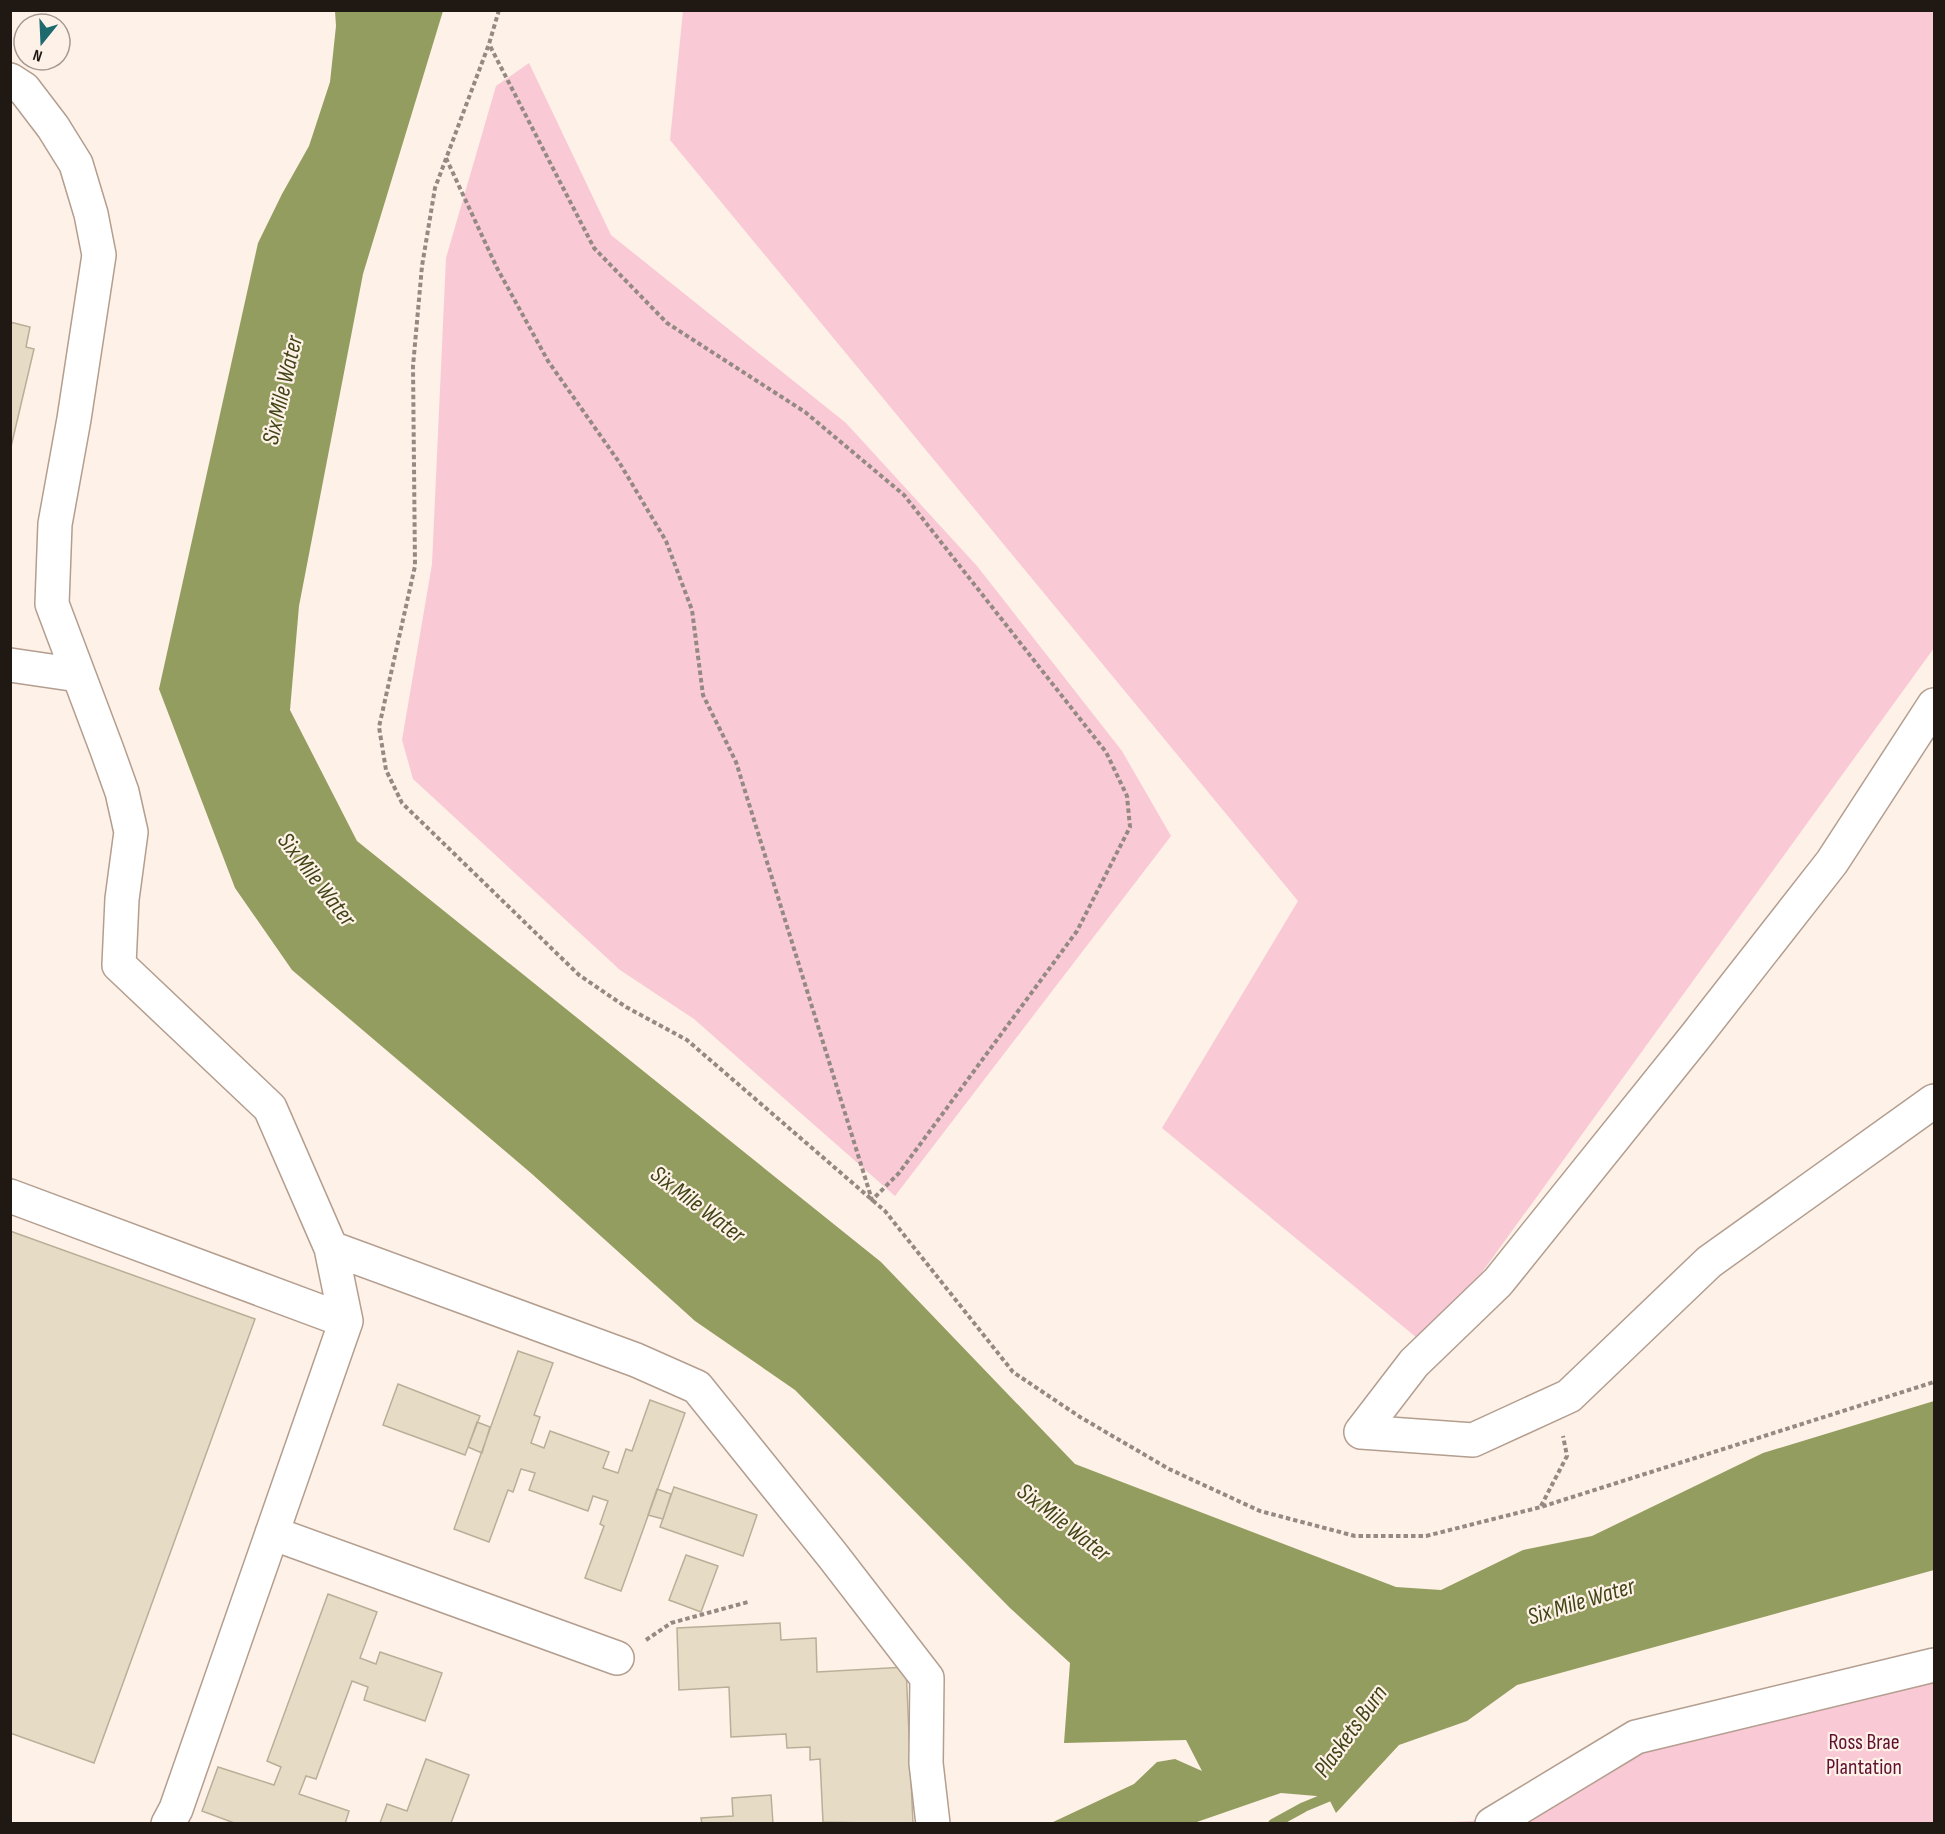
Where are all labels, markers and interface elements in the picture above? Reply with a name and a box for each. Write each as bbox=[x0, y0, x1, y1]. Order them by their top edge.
north arrow bbox=[12, 12, 72, 72]
text: N bbox=[31, 44, 45, 65]
water label: Six Mile Water bbox=[256, 332, 309, 447]
water label: Six Mile Water bbox=[271, 827, 363, 933]
water label: Six Mile Water bbox=[645, 1160, 752, 1250]
water label: Six Mile Water bbox=[1011, 1477, 1117, 1569]
water label: Six Mile Water bbox=[1524, 1571, 1639, 1632]
water label: Plaskets Burn bbox=[1307, 1680, 1393, 1783]
park label: Ross Brae Plantation bbox=[1826, 1729, 1902, 1781]

